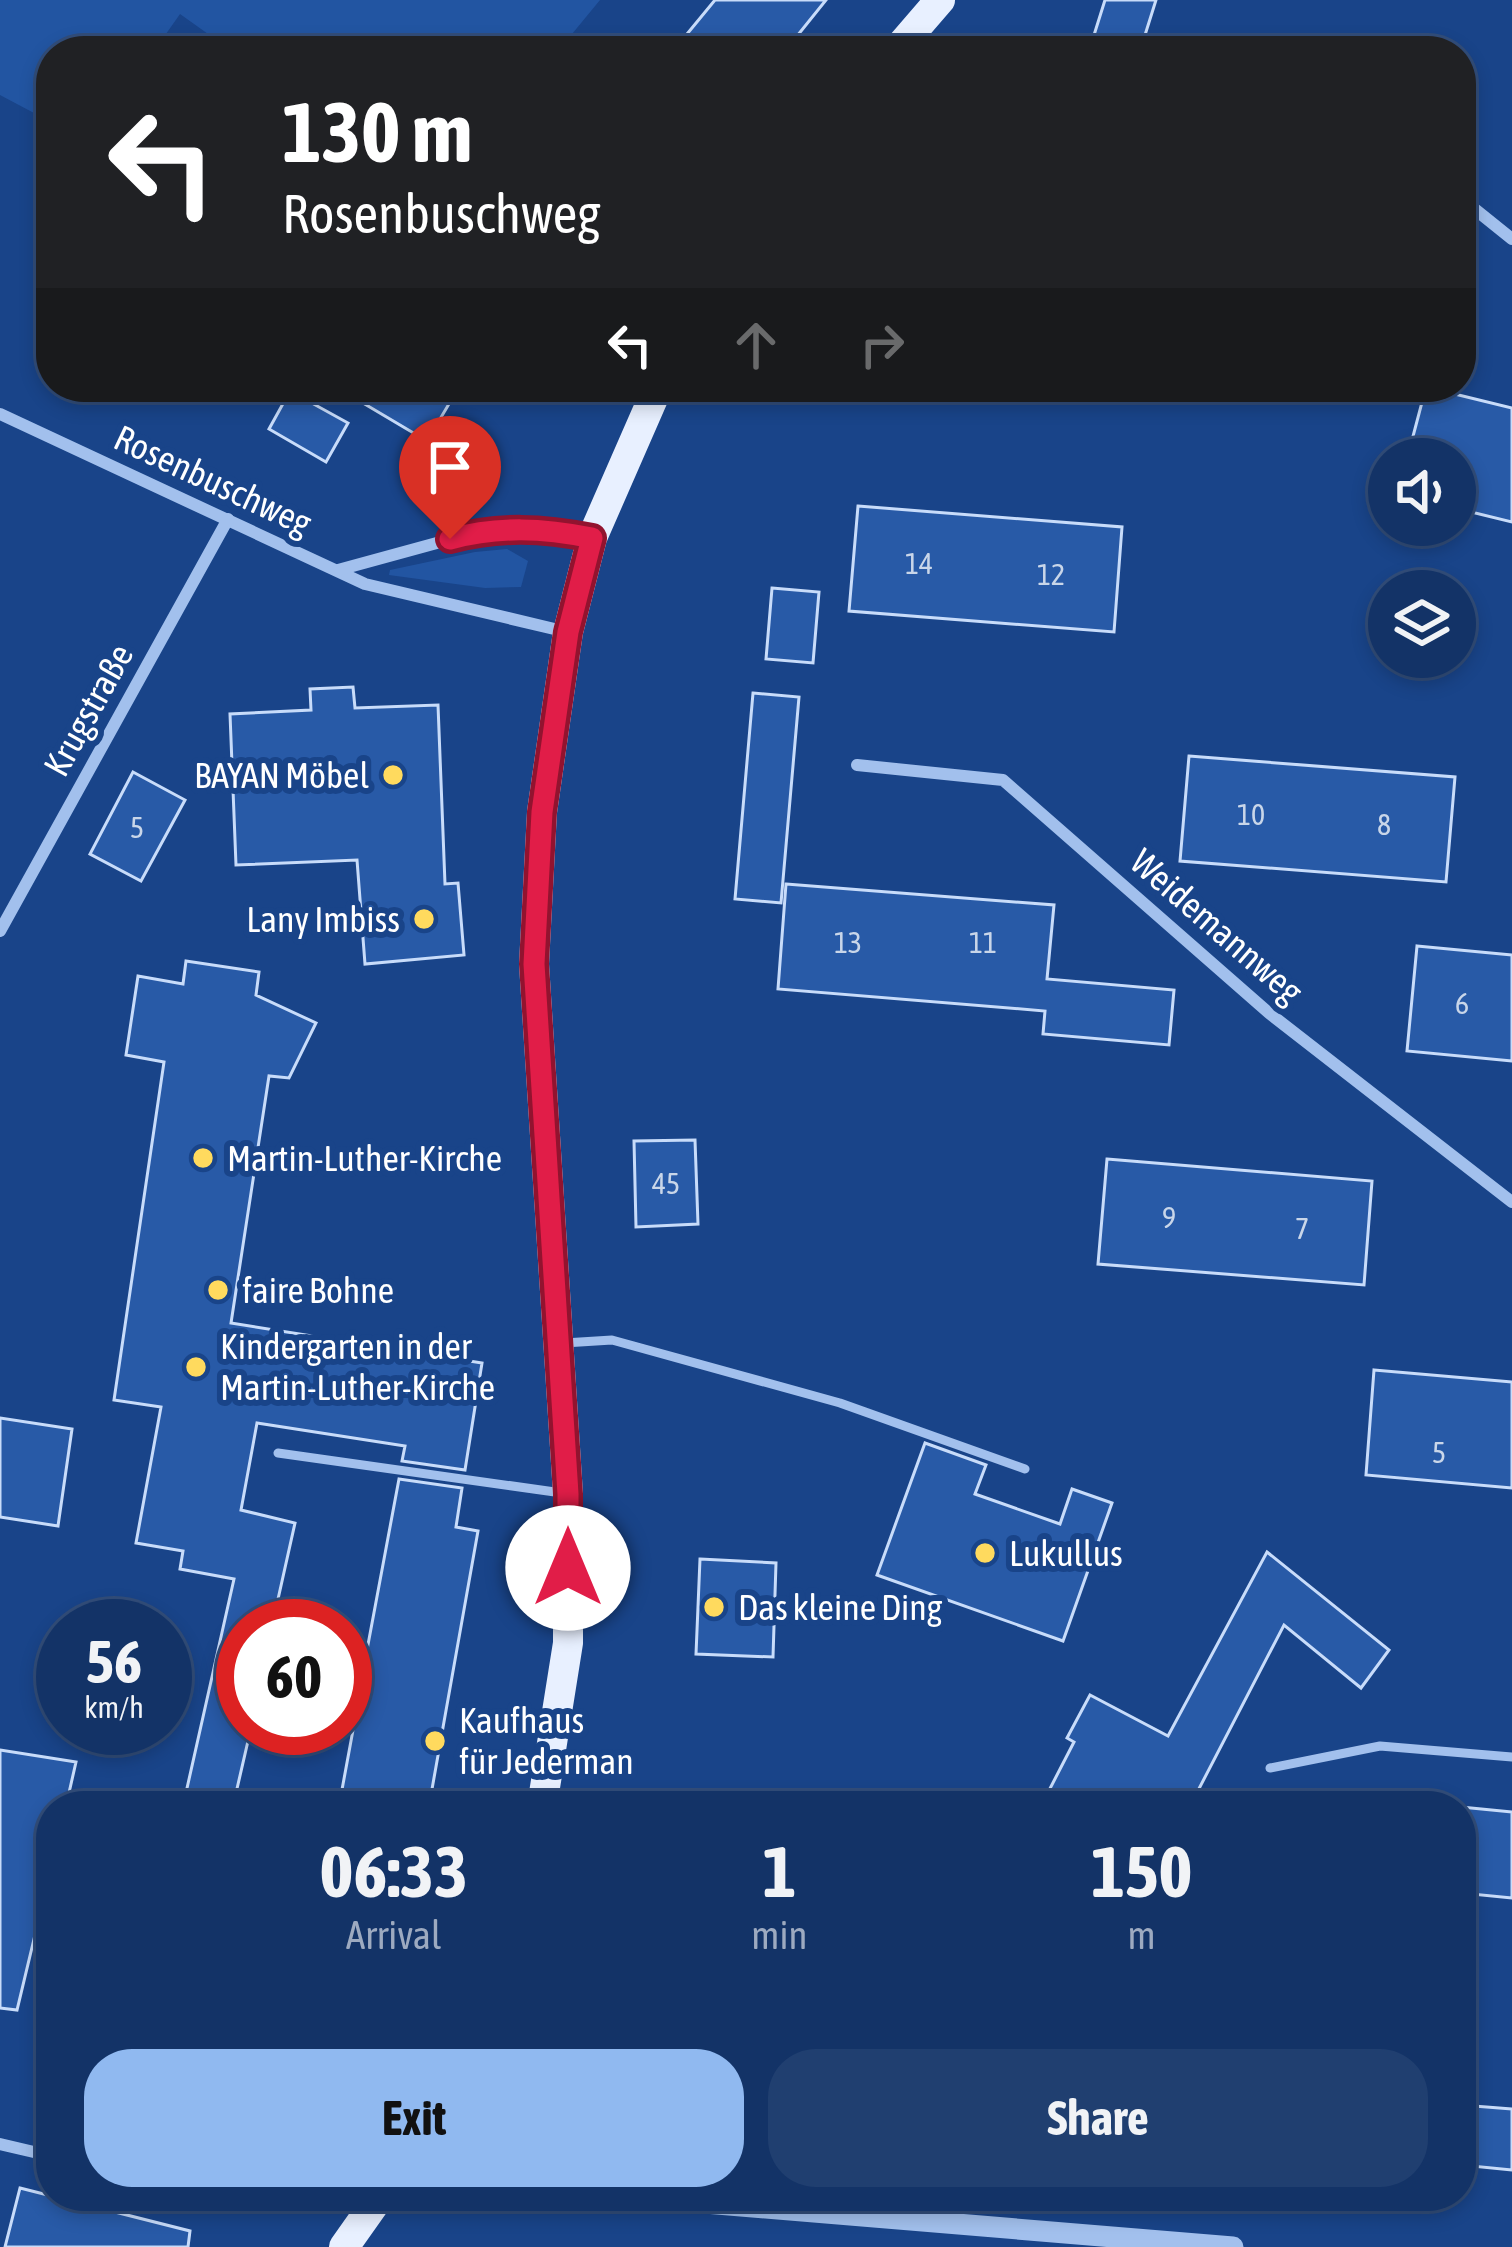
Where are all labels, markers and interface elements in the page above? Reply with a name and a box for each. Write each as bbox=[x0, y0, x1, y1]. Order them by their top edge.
icon: left bbox=[84, 84, 240, 240]
text: 130 m bbox=[282, 84, 472, 180]
text: Rosenbuschweg bbox=[282, 183, 601, 244]
icon: left bbox=[597, 312, 663, 378]
icon: ahead bbox=[723, 312, 789, 378]
icon: right bbox=[849, 312, 915, 378]
street label: Rosenbuschweg bbox=[108, 416, 319, 544]
pin bbox=[399, 416, 501, 539]
icon: arrive bbox=[417, 434, 483, 500]
map controls bbox=[1368, 438, 1476, 678]
button: sound bbox=[1368, 438, 1476, 546]
house number: 14 bbox=[905, 546, 933, 580]
house number: 12 bbox=[1037, 557, 1065, 591]
button: layers bbox=[1368, 570, 1476, 678]
street label: Krugstraße bbox=[35, 637, 141, 783]
place label: BAYAN Möbel bbox=[194, 754, 369, 796]
marker: BAYAN Möbel bbox=[380, 762, 406, 788]
house number: 10 bbox=[1237, 797, 1265, 831]
house number: 8 bbox=[1377, 807, 1391, 841]
house number: 5 bbox=[130, 810, 144, 844]
street label: Weidemannweg bbox=[1123, 840, 1312, 1012]
place label: Lany Imbiss bbox=[246, 898, 400, 940]
marker: Lany Imbiss bbox=[411, 906, 437, 932]
house number: 13 bbox=[834, 925, 862, 959]
house number: 11 bbox=[969, 925, 997, 959]
house number: 6 bbox=[1455, 986, 1469, 1020]
place label: Martin-Luther-Kirche bbox=[227, 1137, 502, 1179]
marker: Martin-Luther-Kirche bbox=[190, 1145, 216, 1171]
house number: 45 bbox=[652, 1166, 680, 1200]
house number: 9 bbox=[1162, 1200, 1176, 1234]
house number: 7 bbox=[1295, 1211, 1309, 1245]
place label: faire Bohne bbox=[242, 1269, 394, 1311]
marker: faire Bohne bbox=[205, 1277, 231, 1303]
place label: Kindergarten in der Martin-Luther-Kirche bbox=[220, 1325, 495, 1408]
marker: Kindergarten in der Martin-Luther-Kirche bbox=[183, 1354, 209, 1380]
house number: 5 bbox=[1432, 1435, 1446, 1469]
position arrow bbox=[505, 1505, 631, 1631]
place label: Lukullus bbox=[1009, 1532, 1123, 1574]
marker: Lukullus bbox=[972, 1540, 998, 1566]
place label: Das kleine Ding bbox=[738, 1586, 943, 1628]
marker: Das kleine Ding bbox=[701, 1594, 727, 1620]
speed limit sign: 60 bbox=[216, 1599, 372, 1755]
text: 56 bbox=[86, 1627, 142, 1696]
text: km/h bbox=[84, 1690, 144, 1724]
place label: Kaufhaus für Jederman bbox=[459, 1699, 634, 1782]
marker: Kaufhaus für Jederman bbox=[422, 1728, 448, 1754]
text: 06:33 bbox=[320, 1830, 468, 1912]
text: 1 bbox=[762, 1830, 796, 1912]
text: 150 bbox=[1091, 1830, 1192, 1912]
text: Arrival bbox=[346, 1913, 441, 1957]
text: min bbox=[751, 1913, 807, 1957]
text: m bbox=[1128, 1913, 1156, 1957]
button: Exit bbox=[84, 2049, 744, 2187]
button: Share bbox=[768, 2049, 1428, 2187]

